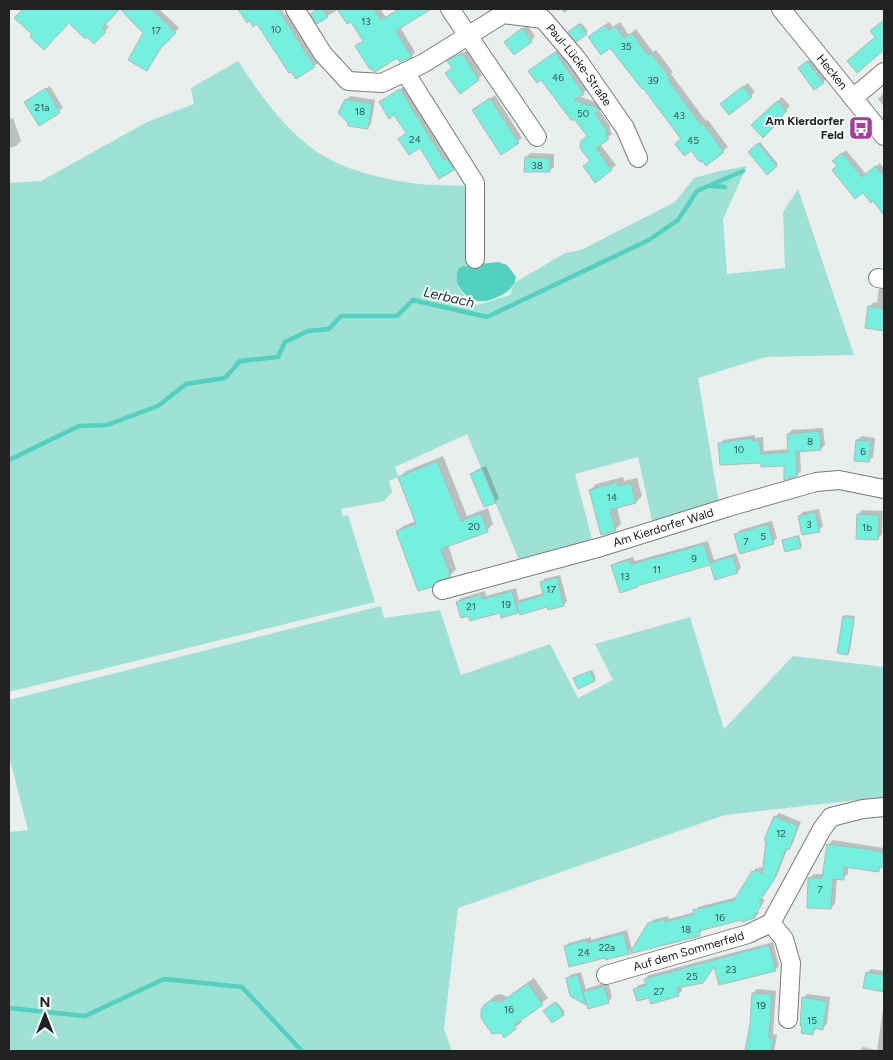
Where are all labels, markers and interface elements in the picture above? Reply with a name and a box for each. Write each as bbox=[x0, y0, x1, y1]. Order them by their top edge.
house number: 13 bbox=[361, 15, 371, 28]
street label: Paul-Lücke-Straße bbox=[543, 21, 615, 109]
house number: 10 bbox=[271, 23, 281, 36]
house number: 17 bbox=[151, 24, 161, 37]
house number: 35 bbox=[620, 40, 632, 53]
street label: Hecken bbox=[814, 52, 851, 92]
house number: 46 bbox=[552, 71, 564, 84]
house number: 39 bbox=[647, 74, 659, 87]
house number: 21a bbox=[35, 101, 49, 114]
house number: 18 bbox=[355, 105, 365, 118]
house number: 50 bbox=[577, 107, 589, 120]
house number: 43 bbox=[673, 109, 685, 122]
place label: Am Kierdorfer Feld bbox=[765, 114, 844, 142]
bus stop icon: Am Kierdorfer Feld bbox=[848, 115, 874, 141]
house number: 24 bbox=[409, 133, 421, 146]
house number: 45 bbox=[687, 134, 699, 147]
house number: 38 bbox=[531, 159, 543, 172]
water label: Lerbach bbox=[422, 283, 476, 312]
house number: 8 bbox=[807, 435, 813, 448]
house number: 10 bbox=[734, 443, 744, 456]
house number: 6 bbox=[860, 445, 866, 458]
house number: 14 bbox=[607, 491, 617, 504]
street label: Am Kierdorfer Wald bbox=[611, 505, 715, 550]
house number: 3 bbox=[806, 518, 812, 531]
house number: 20 bbox=[468, 520, 480, 533]
house number: 1b bbox=[862, 521, 872, 534]
house number: 5 bbox=[760, 530, 766, 543]
house number: 7 bbox=[743, 535, 749, 548]
house number: 9 bbox=[691, 552, 697, 565]
house number: 11 bbox=[653, 563, 661, 576]
house number: 13 bbox=[620, 570, 630, 583]
house number: 17 bbox=[546, 583, 556, 596]
house number: 19 bbox=[501, 598, 511, 611]
house number: 21 bbox=[466, 600, 476, 613]
house number: 12 bbox=[776, 827, 786, 840]
house number: 7 bbox=[817, 883, 823, 896]
house number: 16 bbox=[715, 911, 725, 924]
house number: 18 bbox=[681, 923, 691, 936]
street label: Auf dem Sommerfeld bbox=[631, 928, 746, 974]
house number: 22a bbox=[599, 941, 615, 954]
house number: 24 bbox=[578, 946, 590, 959]
house number: 23 bbox=[725, 963, 737, 976]
house number: 25 bbox=[686, 970, 698, 983]
house number: 27 bbox=[654, 985, 665, 998]
north arrow bbox=[20, 990, 70, 1040]
text: N bbox=[40, 994, 50, 1011]
house number: 19 bbox=[756, 999, 766, 1012]
house number: 16 bbox=[504, 1003, 514, 1016]
house number: 15 bbox=[807, 1014, 817, 1027]

